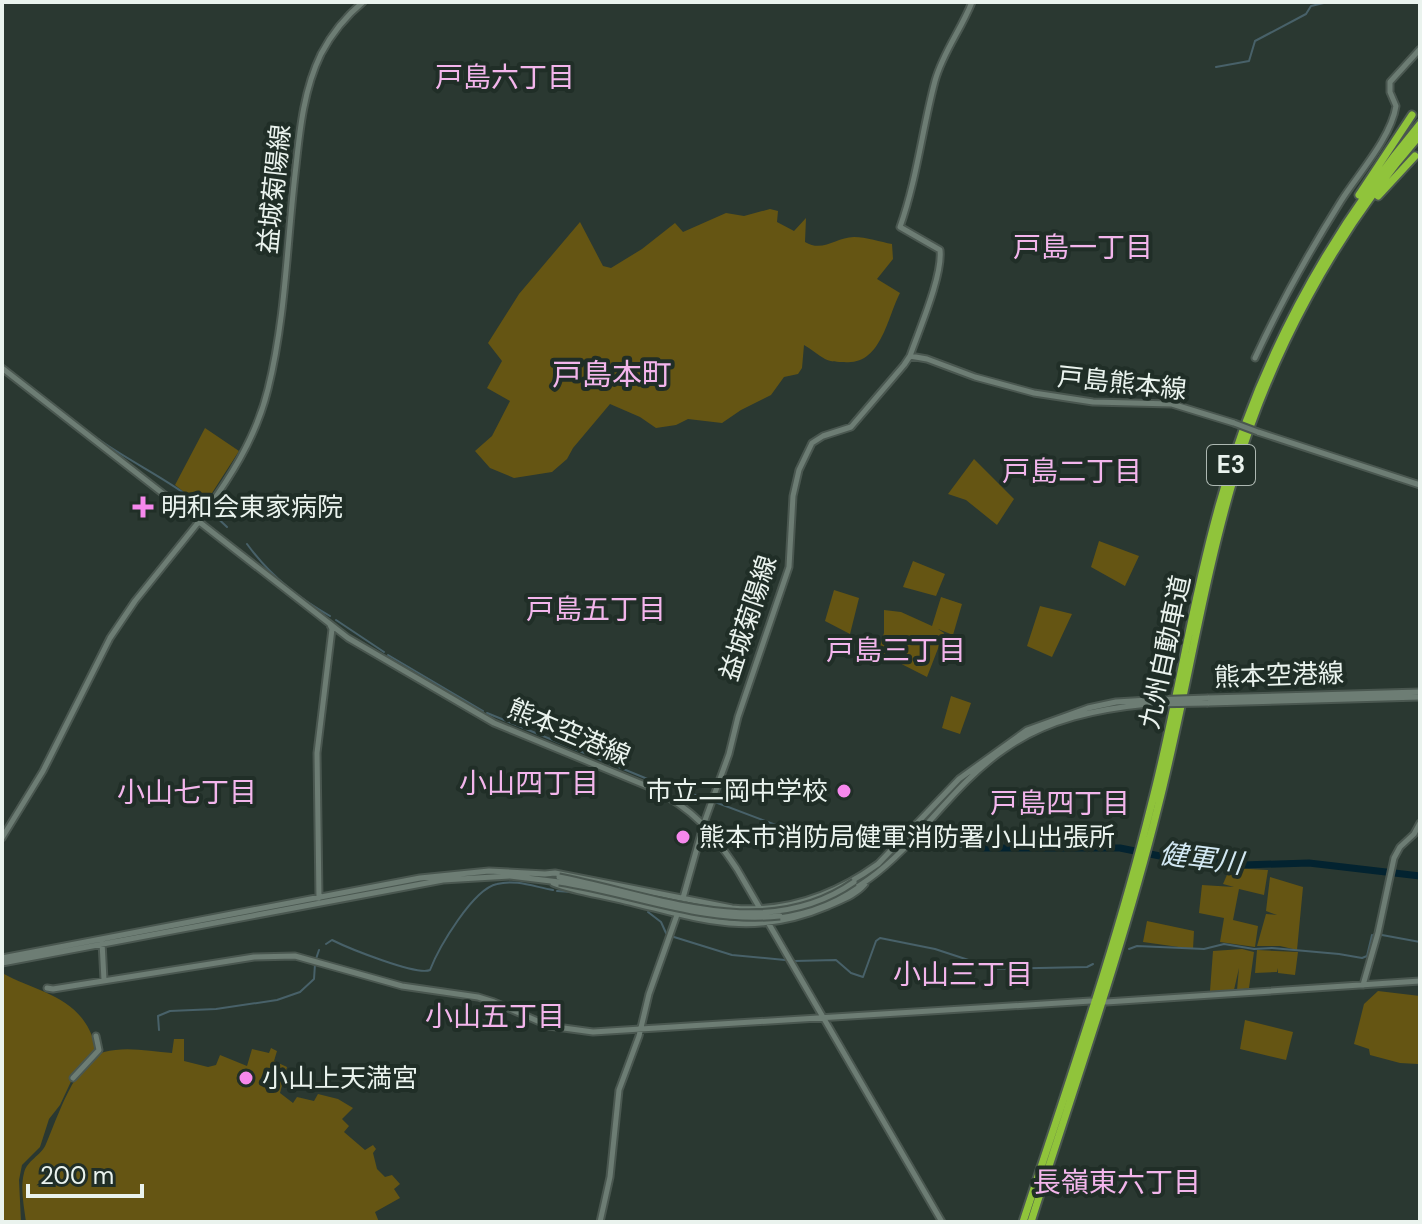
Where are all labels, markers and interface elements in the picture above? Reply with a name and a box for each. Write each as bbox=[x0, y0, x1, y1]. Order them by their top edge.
district label: 戸島六丁目 bbox=[435, 59, 575, 96]
street label: 益城菊陽線 bbox=[250, 123, 298, 255]
district label: 戸島一丁目 bbox=[1013, 229, 1153, 266]
district label: 戸島本町 bbox=[552, 355, 672, 394]
street label: 戸島熊本線 bbox=[1056, 359, 1188, 407]
road number: E3 bbox=[1207, 445, 1255, 485]
district label: 戸島二丁目 bbox=[1002, 453, 1142, 490]
place label: 明和会東家病院 bbox=[161, 490, 343, 524]
marker: 明和会東家病院 bbox=[132, 496, 154, 518]
street label: 益城菊陽線 bbox=[712, 551, 784, 685]
street label: 九州自動車道 bbox=[1132, 572, 1198, 732]
district label: 戸島五丁目 bbox=[526, 591, 666, 628]
district label: 戸島三丁目 bbox=[826, 632, 966, 669]
street label: 熊本空港線 bbox=[1213, 656, 1345, 694]
street label: 熊本空港線 bbox=[503, 691, 635, 773]
district label: 小山四丁目 bbox=[459, 765, 599, 802]
district label: 小山七丁目 bbox=[117, 774, 257, 811]
place label: 市立二岡中学校 bbox=[646, 774, 828, 808]
marker: 市立二岡中学校 bbox=[835, 782, 853, 800]
district label: 戸島四丁目 bbox=[990, 785, 1130, 822]
place label: 熊本市消防局健軍消防署小山出張所 bbox=[699, 820, 1115, 854]
marker: 熊本市消防局健軍消防署小山出張所 bbox=[674, 828, 692, 846]
water label: 健軍川 bbox=[1157, 835, 1248, 882]
district label: 小山三丁目 bbox=[893, 956, 1033, 993]
district label: 小山五丁目 bbox=[425, 998, 565, 1035]
place label: 小山上天満宮 bbox=[262, 1061, 418, 1095]
marker: 小山上天満宮 bbox=[237, 1069, 255, 1087]
scale bar bbox=[28, 1148, 142, 1198]
text: 200 m bbox=[40, 1160, 114, 1191]
district label: 長嶺東六丁目 bbox=[1033, 1164, 1201, 1201]

